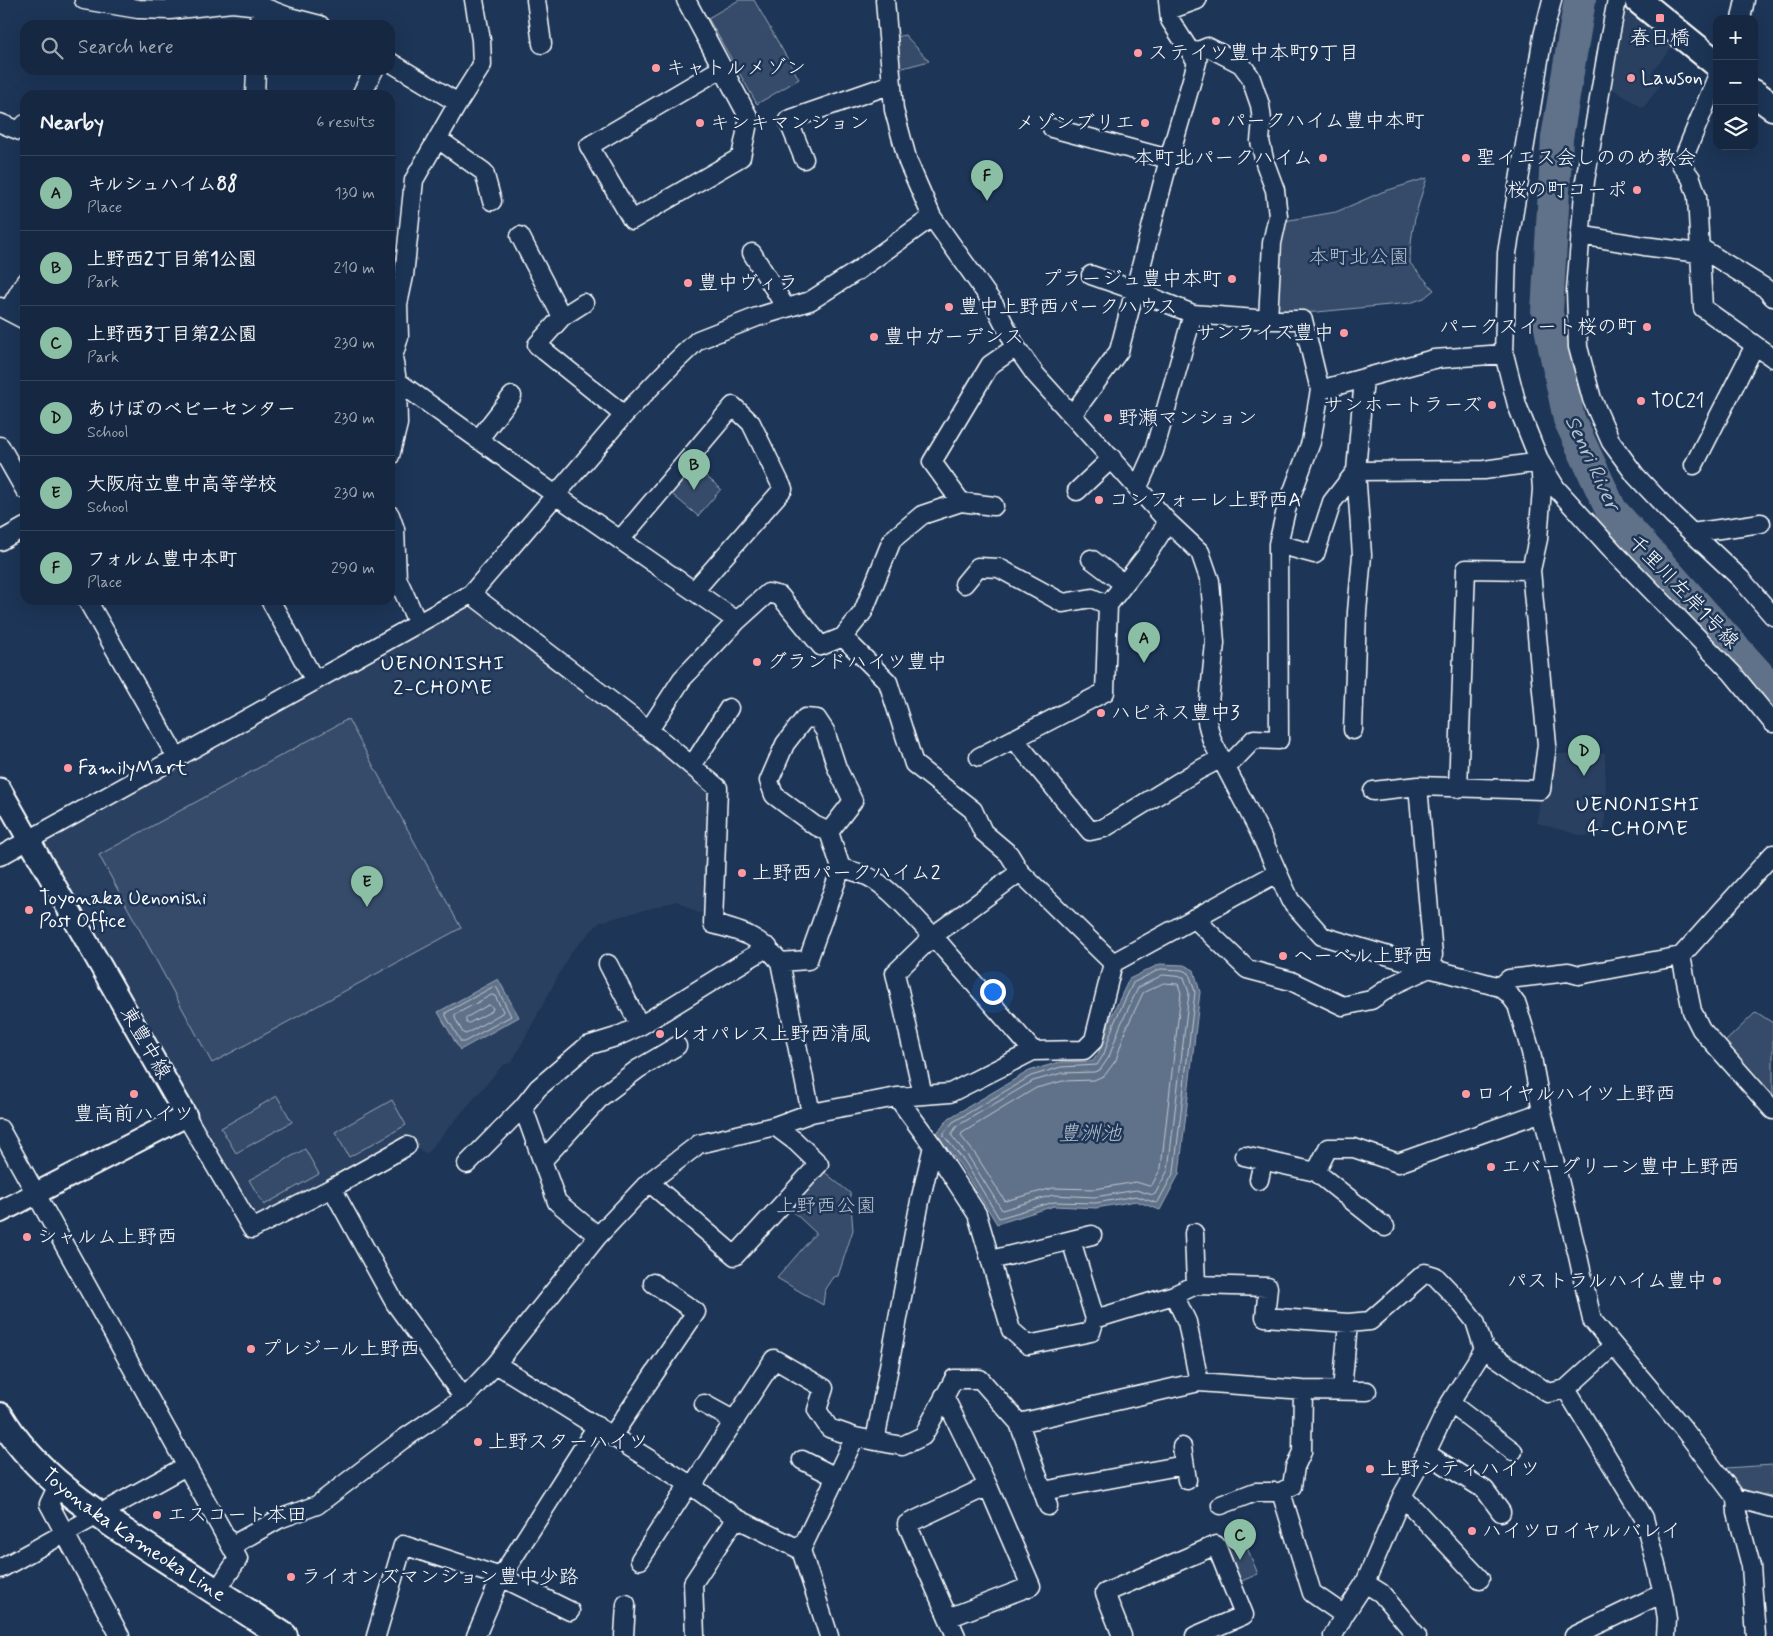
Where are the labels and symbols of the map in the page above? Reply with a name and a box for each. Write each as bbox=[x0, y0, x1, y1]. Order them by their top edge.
marker: 春日橋 bbox=[1654, 12, 1666, 24]
place label: 春日橋 bbox=[1630, 25, 1690, 52]
place label: ステイツ豊中本町9丁目 bbox=[1148, 40, 1359, 67]
marker: ステイツ豊中本町9丁目 bbox=[1132, 47, 1144, 59]
place label: キャトルメゾン bbox=[666, 55, 806, 82]
marker: キャトルメゾン bbox=[650, 62, 662, 74]
place label: Lawson bbox=[1641, 65, 1703, 92]
marker: Lawson bbox=[1625, 72, 1637, 84]
place label: パークハイム豊中本町 bbox=[1226, 108, 1425, 135]
place label: キンキマンション bbox=[710, 110, 869, 137]
place label: メゾンブリエ bbox=[1015, 110, 1135, 137]
marker: パークハイム豊中本町 bbox=[1210, 115, 1222, 127]
marker: キンキマンション bbox=[694, 117, 706, 129]
marker: メゾンブリエ bbox=[1139, 117, 1151, 129]
place label: 本町北パークハイム bbox=[1134, 145, 1313, 172]
place label: 聖イエス会しののめ教会 bbox=[1476, 145, 1696, 172]
marker: 本町北パークハイム bbox=[1317, 152, 1329, 164]
marker: 聖イエス会しののめ教会 bbox=[1460, 152, 1472, 164]
pin: F bbox=[971, 160, 1003, 201]
place label: 桜の町コーポ bbox=[1507, 177, 1627, 204]
marker: 桜の町コーポ bbox=[1631, 184, 1643, 196]
park label: 本町北公園 bbox=[1309, 244, 1409, 271]
place label: プラージュ豊中本町 bbox=[1042, 266, 1222, 293]
place label: 豊中ヴィラ bbox=[698, 270, 798, 297]
marker: プラージュ豊中本町 bbox=[1226, 273, 1238, 285]
marker: 豊中ヴィラ bbox=[682, 277, 694, 289]
place label: 豊中上野西パークハウス bbox=[959, 294, 1177, 321]
marker: 豊中上野西パークハウス bbox=[943, 301, 955, 313]
place label: パークスイート桜の町 bbox=[1439, 314, 1637, 341]
place label: サンライズ豊中 bbox=[1196, 320, 1334, 347]
marker: パークスイート桜の町 bbox=[1641, 321, 1653, 333]
place label: 豊中ガーデンス bbox=[884, 324, 1024, 351]
marker: サンライズ豊中 bbox=[1338, 327, 1350, 339]
marker: 豊中ガーデンス bbox=[868, 331, 880, 343]
place label: TOC21 bbox=[1651, 388, 1704, 415]
place label: サンホートラーズ bbox=[1324, 392, 1482, 419]
marker: TOC21 bbox=[1635, 395, 1647, 407]
marker: サンホートラーズ bbox=[1486, 399, 1498, 411]
place label: 野瀬マンション bbox=[1118, 405, 1257, 432]
water label: Senri River bbox=[1558, 411, 1628, 518]
marker: 野瀬マンション bbox=[1102, 412, 1114, 424]
pin: B bbox=[678, 449, 710, 490]
place label: コンフォーレ上野西A bbox=[1109, 487, 1301, 514]
marker: コンフォーレ上野西A bbox=[1093, 494, 1105, 506]
street label: 千里川左岸1号線 bbox=[1622, 529, 1744, 655]
pin: A bbox=[1128, 622, 1160, 663]
place label: グランドハイツ豊中 bbox=[767, 649, 947, 676]
district label: UENONISHI 2-CHOME bbox=[381, 650, 505, 702]
marker: グランドハイツ豊中 bbox=[751, 656, 763, 668]
place label: ハピネス豊中3 bbox=[1111, 700, 1240, 727]
marker: ハピネス豊中3 bbox=[1095, 707, 1107, 719]
pin: D bbox=[1568, 735, 1600, 776]
place label: FamilyMart bbox=[78, 755, 187, 782]
marker: FamilyMart bbox=[62, 762, 74, 774]
district label: UENONISHI 4-CHOME bbox=[1576, 791, 1700, 843]
place label: 上野西パークハイム2 bbox=[752, 860, 941, 887]
pin: E bbox=[351, 866, 383, 907]
marker: 上野西パークハイム2 bbox=[736, 867, 748, 879]
place label: Toyonaka Uenonishi Post Office bbox=[39, 885, 207, 935]
marker: Toyonaka Uenonishi Post Office bbox=[23, 904, 35, 916]
place label: ヘーベル上野西 bbox=[1293, 943, 1433, 970]
marker: ヘーベル上野西 bbox=[1277, 950, 1289, 962]
your location bbox=[980, 979, 1006, 1005]
street label: 東豊中線 bbox=[113, 1002, 177, 1084]
place label: レオパレス上野西清風 bbox=[670, 1021, 870, 1048]
marker: レオパレス上野西清風 bbox=[654, 1028, 666, 1040]
place label: ロイヤルハイツ上野西 bbox=[1476, 1081, 1676, 1108]
marker: 豊高前ハイツ bbox=[128, 1088, 140, 1100]
marker: ロイヤルハイツ上野西 bbox=[1460, 1088, 1472, 1100]
place label: 豊高前ハイツ bbox=[74, 1101, 194, 1128]
water label: 豊洲池 bbox=[1059, 1120, 1122, 1148]
place label: エバーグリーン豊中上野西 bbox=[1501, 1154, 1739, 1181]
marker: エバーグリーン豊中上野西 bbox=[1485, 1161, 1497, 1173]
park label: 上野西公園 bbox=[776, 1193, 876, 1220]
place label: シャルム上野西 bbox=[37, 1224, 177, 1251]
marker: シャルム上野西 bbox=[21, 1231, 33, 1243]
place label: パストラルハイム豊中 bbox=[1507, 1268, 1707, 1295]
marker: パストラルハイム豊中 bbox=[1711, 1275, 1723, 1287]
place label: プレジール上野西 bbox=[261, 1336, 420, 1363]
marker: プレジール上野西 bbox=[245, 1343, 257, 1355]
place label: 上野スターハイツ bbox=[488, 1429, 648, 1456]
marker: 上野スターハイツ bbox=[472, 1436, 484, 1448]
place label: 上野シティハイツ bbox=[1380, 1456, 1540, 1483]
street label: Toyonaka Kameoka Line bbox=[36, 1462, 231, 1608]
marker: 上野シティハイツ bbox=[1364, 1463, 1376, 1475]
place label: エスコート本田 bbox=[167, 1502, 307, 1529]
marker: エスコート本田 bbox=[151, 1509, 163, 1521]
place label: ハイツロイヤルバレイ bbox=[1482, 1518, 1681, 1545]
pin: C bbox=[1224, 1519, 1256, 1560]
marker: ハイツロイヤルバレイ bbox=[1466, 1525, 1478, 1537]
place label: ライオンズマンション豊中少路 bbox=[301, 1564, 579, 1591]
marker: ライオンズマンション豊中少路 bbox=[285, 1571, 297, 1583]

